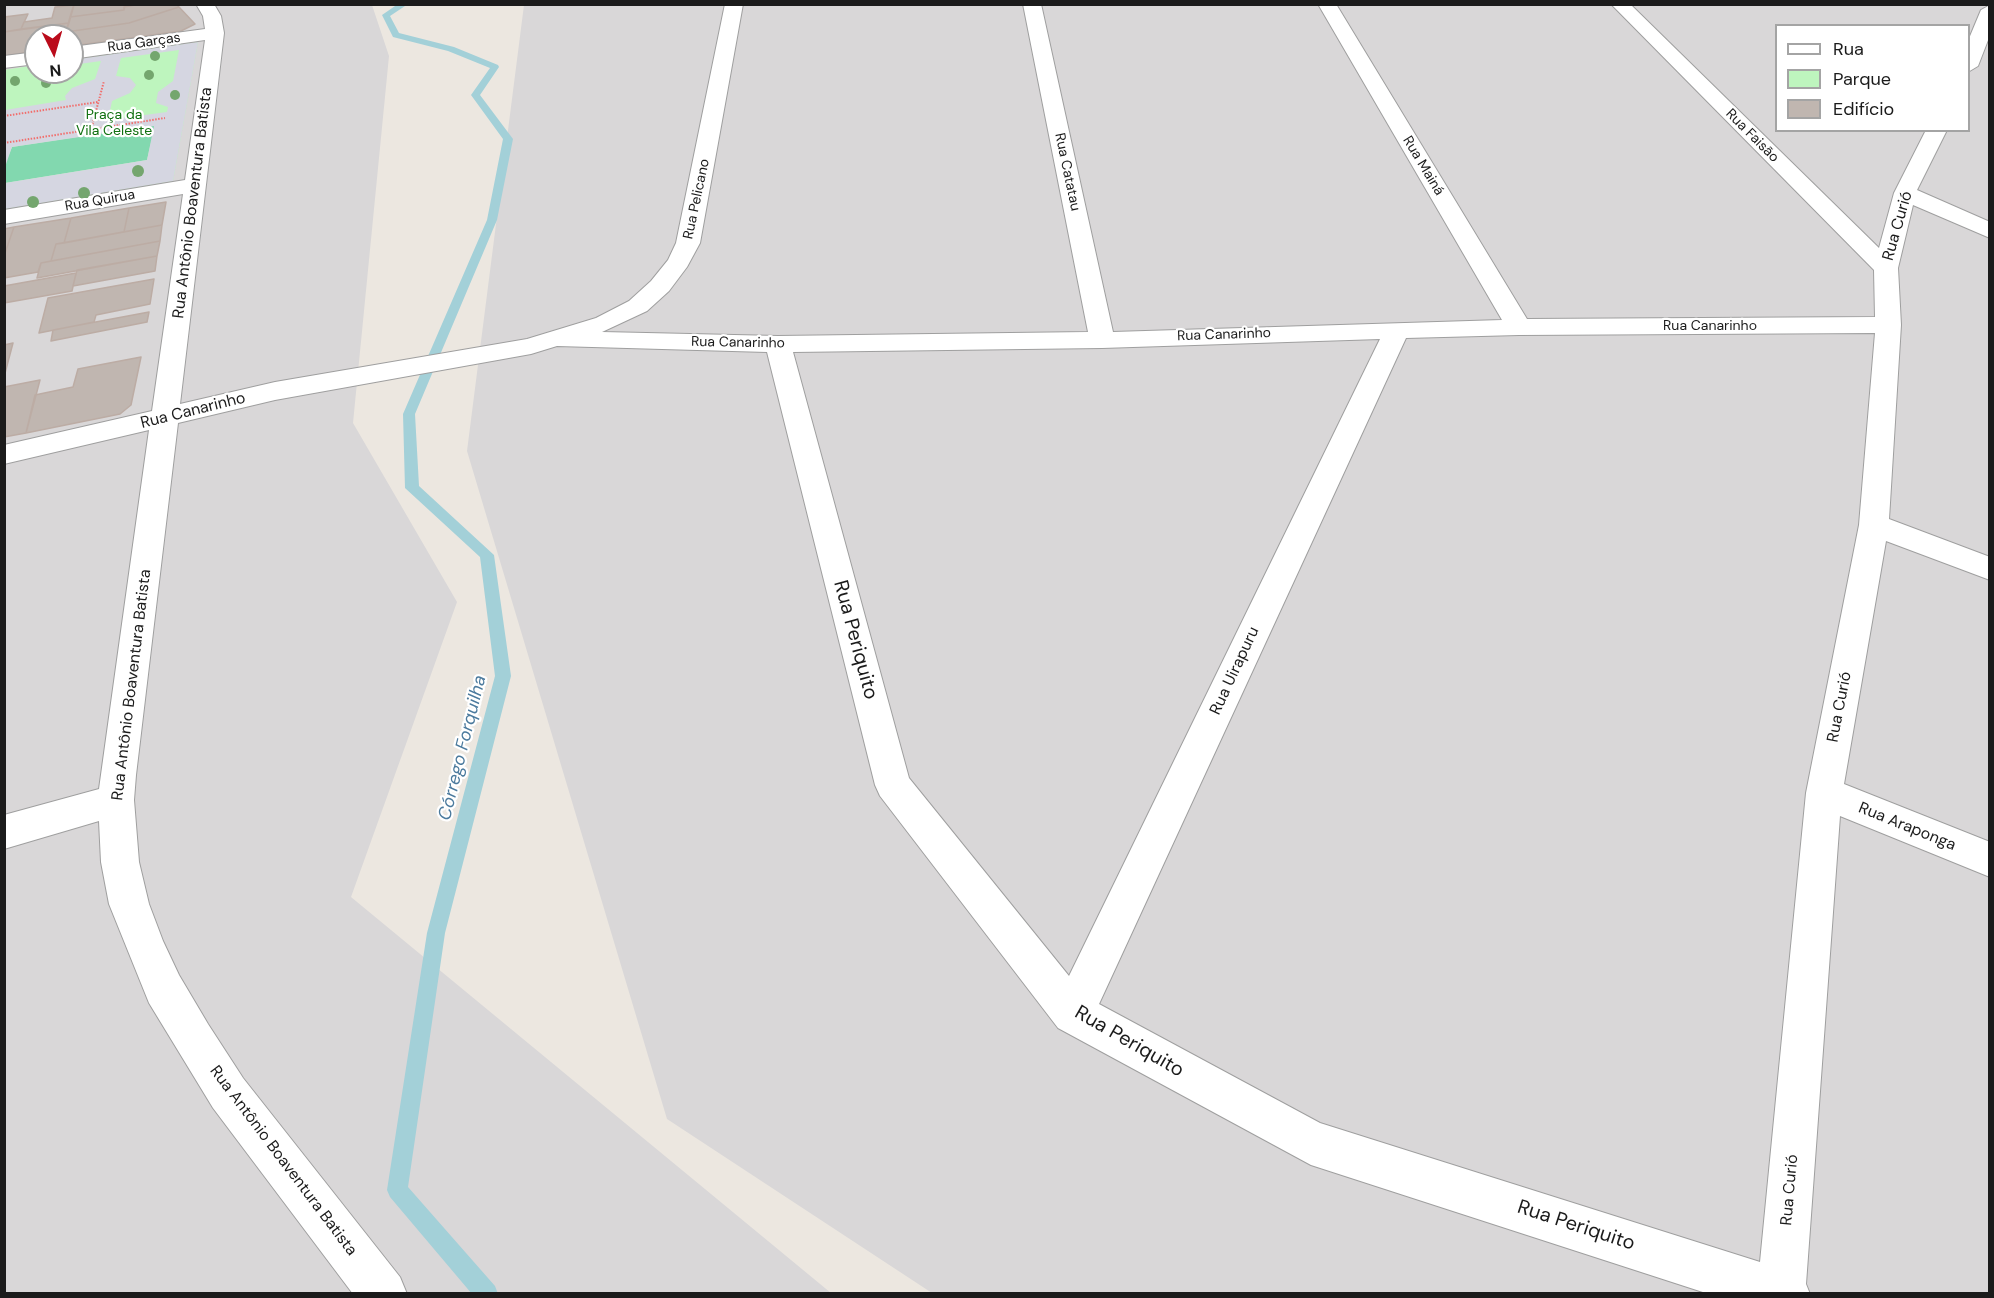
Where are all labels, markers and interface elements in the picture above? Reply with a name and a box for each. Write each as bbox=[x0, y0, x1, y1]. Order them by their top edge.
north arrow bbox=[24, 24, 84, 84]
legend bbox=[1775, 24, 1970, 132]
street label: Rua Garças bbox=[106, 30, 182, 56]
text: Rua bbox=[1833, 37, 1864, 61]
text: N bbox=[49, 59, 62, 81]
text: Parque bbox=[1833, 67, 1891, 91]
street label: Rua Antônio Boaventura Batista bbox=[169, 86, 217, 320]
text: Edifício bbox=[1833, 97, 1894, 121]
street label: Rua Faisão bbox=[1722, 106, 1782, 166]
park label: Praça da Vila Celeste bbox=[76, 107, 152, 140]
street label: Rua Catatau bbox=[1051, 132, 1083, 212]
street label: Rua Mainá bbox=[1399, 133, 1447, 199]
street label: Rua Pelicano bbox=[680, 157, 714, 241]
street label: Rua Quirua bbox=[64, 187, 136, 215]
street label: Rua Curió bbox=[1879, 189, 1917, 263]
street label: Rua Canarinho bbox=[1663, 318, 1757, 334]
street label: Rua Canarinho bbox=[1177, 325, 1271, 345]
street label: Rua Canarinho bbox=[691, 334, 785, 352]
street label: Rua Canarinho bbox=[139, 389, 247, 433]
street label: Rua Antônio Boaventura Batista bbox=[108, 568, 156, 802]
street label: Rua Periquito bbox=[828, 578, 882, 702]
street label: Rua Uirapuru bbox=[1206, 624, 1264, 718]
street label: Rua Curió bbox=[1824, 670, 1856, 744]
water label: Córrego Forquilha bbox=[435, 673, 491, 823]
street label: Rua Araponga bbox=[1856, 799, 1958, 855]
street label: Rua Periquito bbox=[1070, 1001, 1188, 1083]
street label: Rua Antônio Boaventura Batista bbox=[205, 1062, 361, 1260]
street label: Rua Curió bbox=[1777, 1154, 1803, 1226]
street label: Rua Periquito bbox=[1514, 1196, 1638, 1256]

